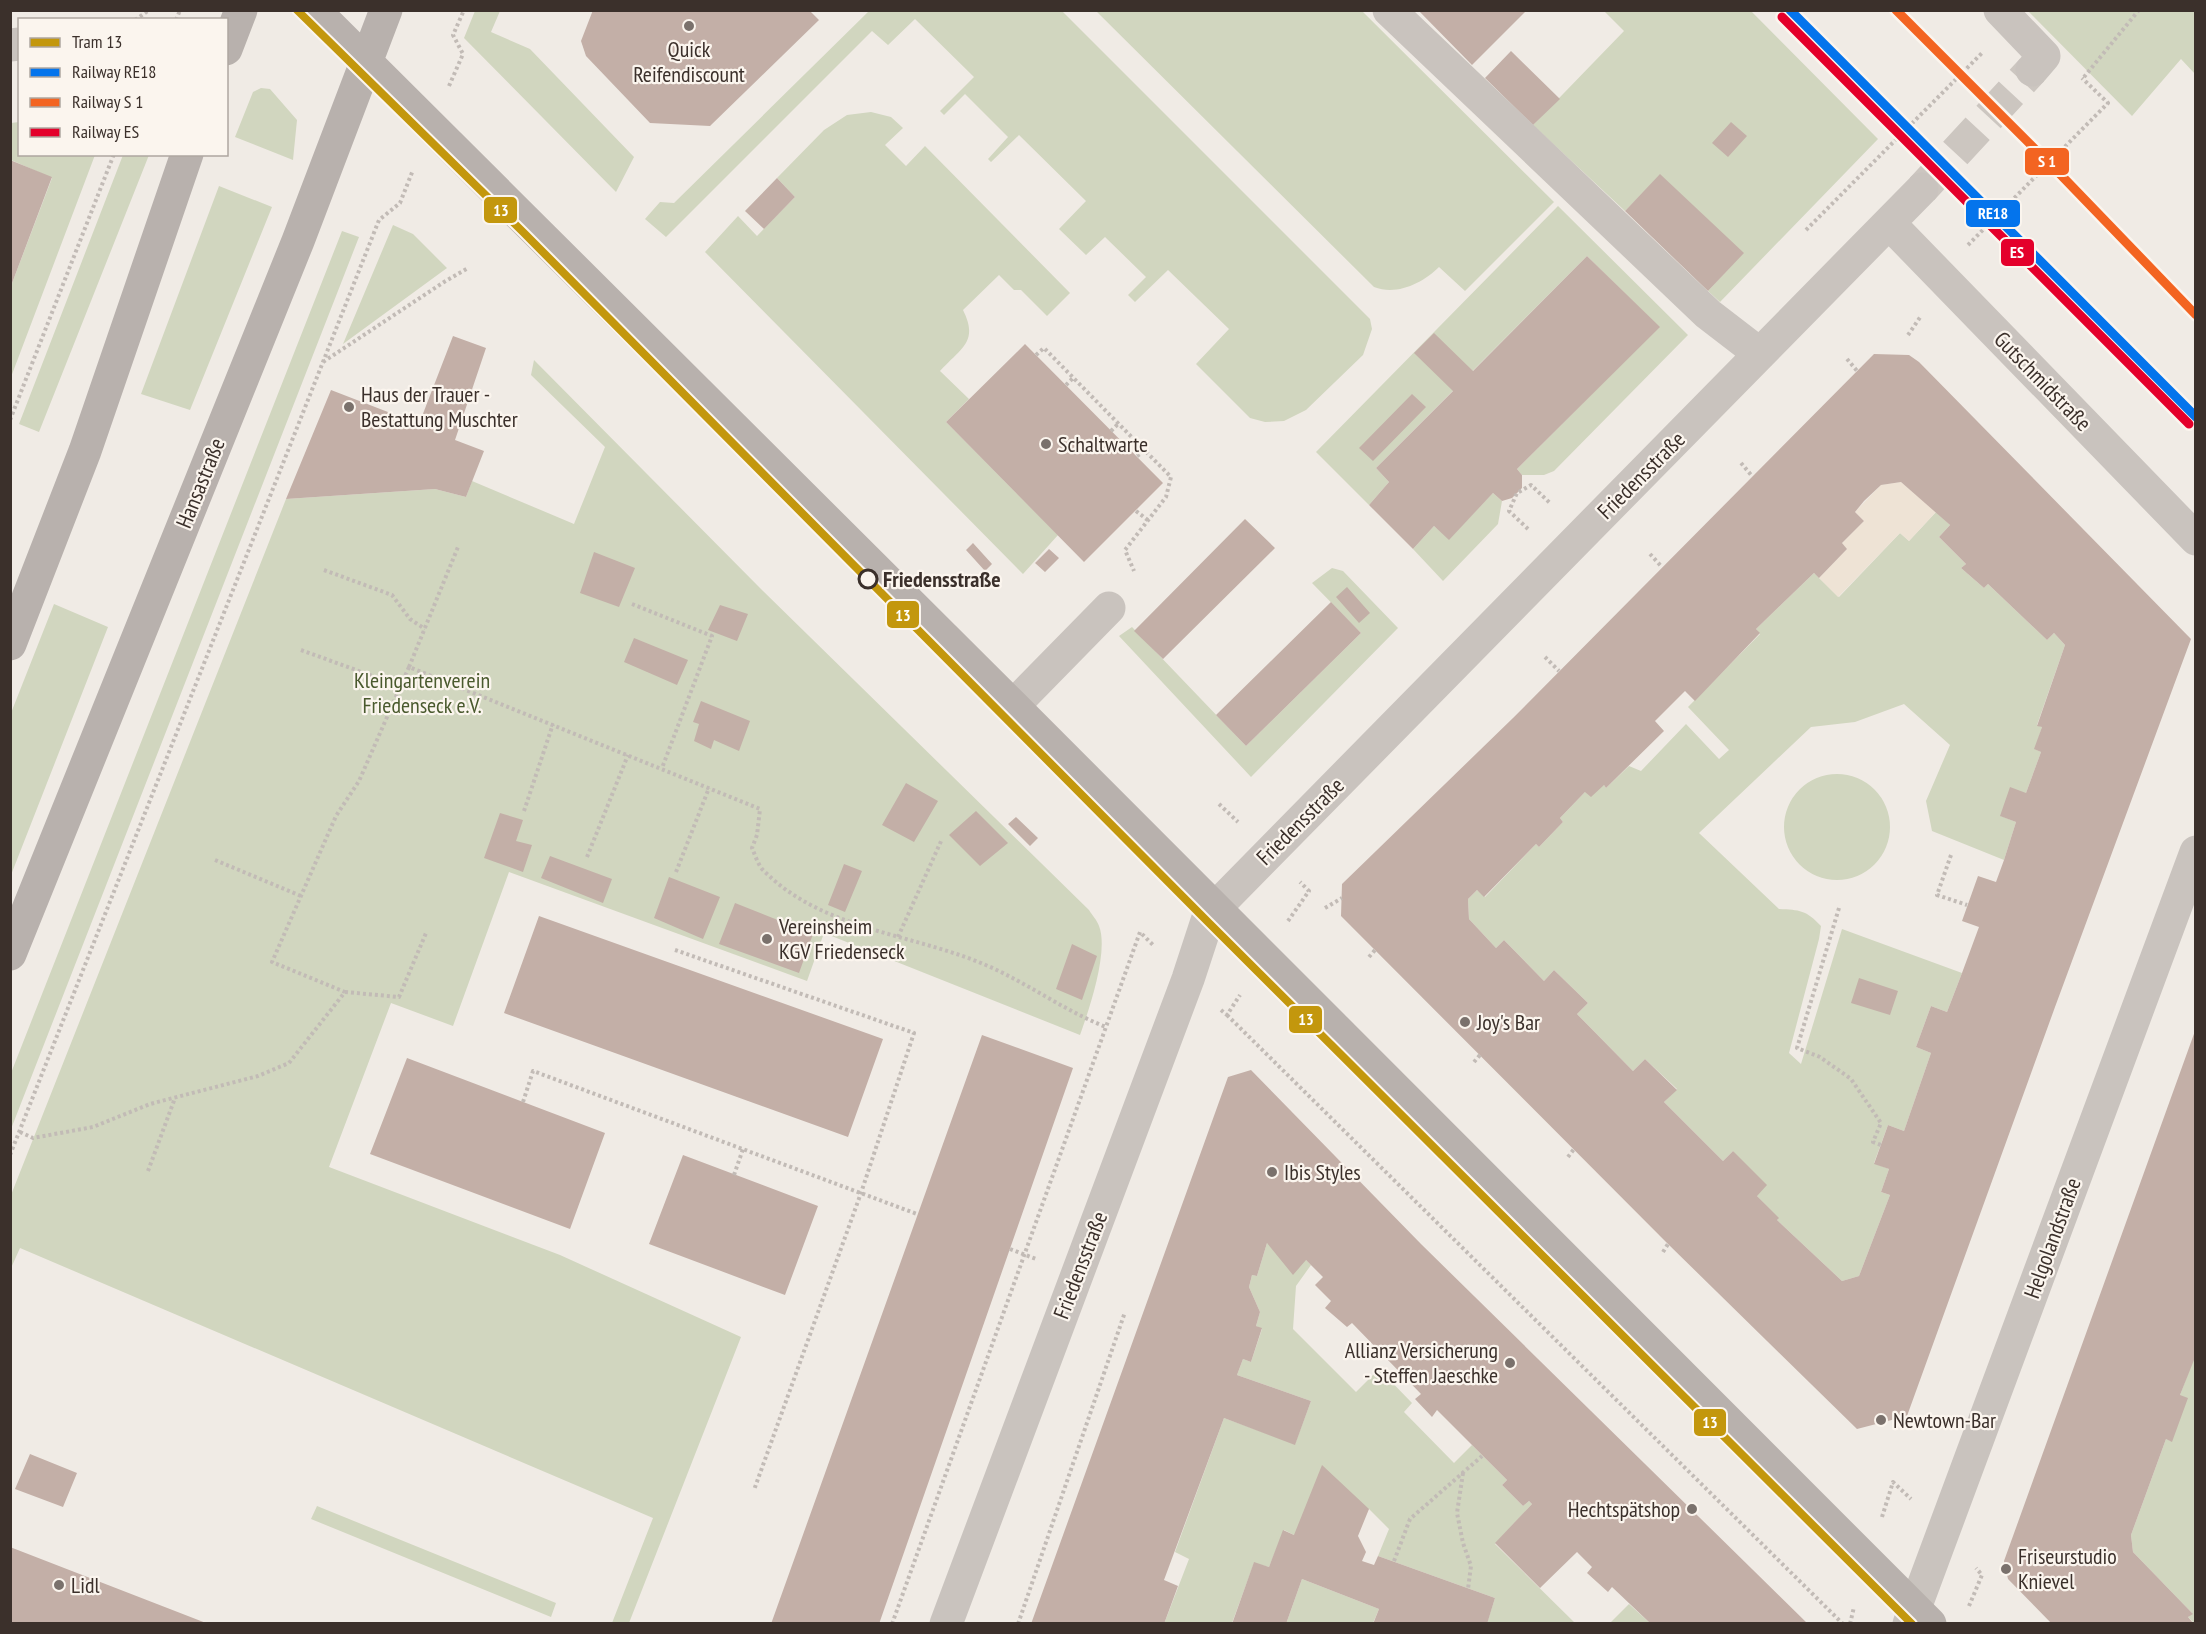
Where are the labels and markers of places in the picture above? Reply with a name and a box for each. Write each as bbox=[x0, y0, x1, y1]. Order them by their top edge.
marker: Quick Reifendiscount bbox=[682, 19, 696, 33]
place label: Quick Reifendiscount bbox=[633, 35, 745, 88]
place label: Haus der Trauer - Bestattung Muschter bbox=[361, 380, 518, 433]
marker: Haus der Trauer - Bestattung Muschter bbox=[342, 400, 356, 414]
place label: Schaltwarte bbox=[1058, 430, 1148, 458]
marker: Schaltwarte bbox=[1039, 437, 1053, 451]
place label: Friedensstraße bbox=[883, 565, 1001, 593]
marker: Friedensstraße bbox=[858, 569, 878, 589]
place label: Vereinsheim KGV Friedenseck bbox=[778, 912, 905, 965]
marker: Vereinsheim KGV Friedenseck bbox=[760, 932, 774, 946]
place label: Joy's Bar bbox=[1476, 1008, 1540, 1036]
marker: Joy's Bar bbox=[1458, 1015, 1472, 1029]
place label: Ibis Styles bbox=[1284, 1158, 1361, 1186]
marker: Ibis Styles bbox=[1265, 1165, 1279, 1179]
place label: Allianz Versicherung - Steffen Jaeschke bbox=[1345, 1336, 1498, 1389]
marker: Allianz Versicherung - Steffen Jaeschke bbox=[1503, 1356, 1517, 1370]
place label: Newtown-Bar bbox=[1893, 1406, 1996, 1434]
marker: Newtown-Bar bbox=[1874, 1413, 1888, 1427]
place label: Hechtspätshop bbox=[1568, 1495, 1680, 1523]
marker: Hechtspätshop bbox=[1685, 1502, 1699, 1516]
place label: Friseurstudio Knievel bbox=[2018, 1542, 2117, 1595]
marker: Friseurstudio Knievel bbox=[1999, 1562, 2013, 1576]
place label: Lidl bbox=[71, 1571, 100, 1599]
marker: Lidl bbox=[52, 1578, 66, 1592]

